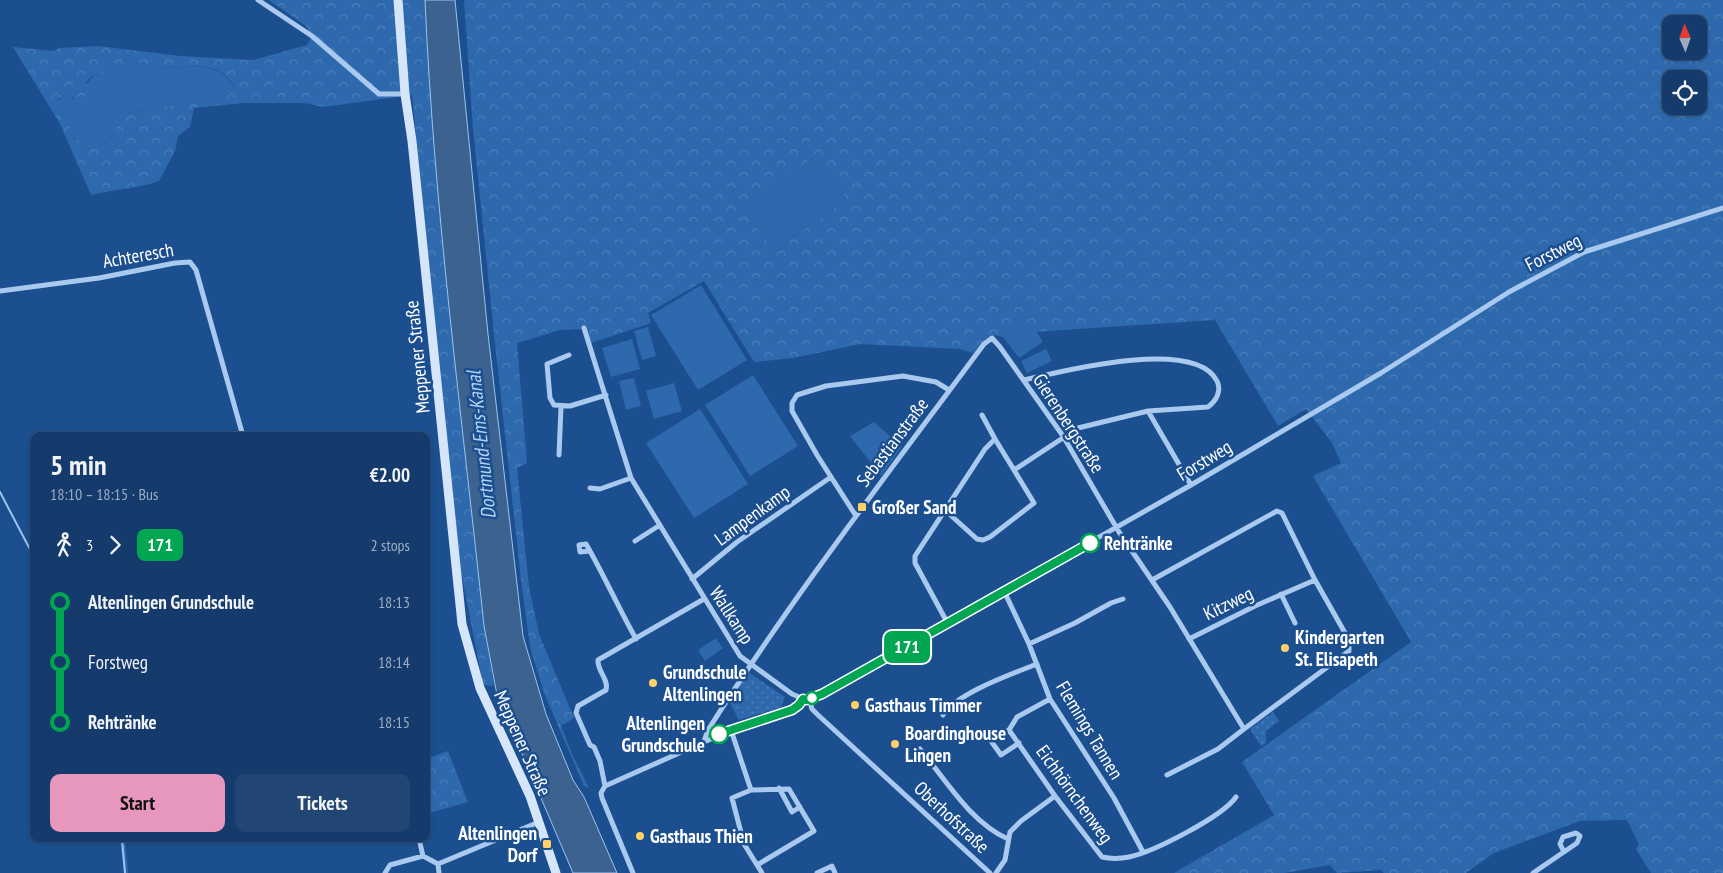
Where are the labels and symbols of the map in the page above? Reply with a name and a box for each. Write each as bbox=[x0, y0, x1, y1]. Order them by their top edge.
north arrow bbox=[1662, 15, 1708, 60]
street label: Forstweg bbox=[1521, 228, 1585, 276]
street label: Achteresch bbox=[101, 237, 175, 273]
street label: Meppener Straße bbox=[399, 299, 435, 414]
water label: Dortmund-Ems-Kanal bbox=[460, 367, 502, 520]
street label: Gierenbergstraße bbox=[1028, 369, 1110, 477]
street label: Sebastianstraße bbox=[851, 393, 933, 491]
street label: Forstweg bbox=[1172, 434, 1236, 486]
street label: Lampenkamp bbox=[709, 480, 795, 550]
place label: Großer Sand bbox=[872, 495, 957, 519]
marker: Großer Sand bbox=[856, 501, 868, 513]
place label: Rehtränke bbox=[1104, 531, 1173, 555]
marker: Rehtränke bbox=[1080, 533, 1100, 553]
street label: Kitzweg bbox=[1199, 581, 1257, 625]
street label: Wallkamp bbox=[704, 582, 760, 648]
place label: Kindergarten St. Elisapeth bbox=[1295, 625, 1384, 671]
line badge: 171 bbox=[878, 631, 936, 663]
marker: Kindergarten St. Elisapeth bbox=[1279, 642, 1291, 654]
place label: Grundschule Altenlingen bbox=[662, 660, 747, 706]
street label: Flemings Tannen bbox=[1051, 676, 1129, 784]
marker: Grundschule Altenlingen bbox=[647, 677, 659, 689]
street label: Meppener Straße bbox=[489, 686, 557, 800]
unlabelled marker bbox=[805, 691, 819, 705]
place label: Gasthaus Timmer bbox=[865, 693, 982, 717]
marker: Gasthaus Timmer bbox=[849, 699, 861, 711]
place label: Altenlingen Grundschule bbox=[621, 711, 705, 757]
place label: Boardinghouse Lingen bbox=[905, 721, 1006, 767]
marker: Altenlingen Grundschule bbox=[709, 724, 729, 744]
marker: Boardinghouse Lingen bbox=[889, 738, 901, 750]
street label: Eichhörnchenweg bbox=[1031, 740, 1119, 848]
street label: Oberhofstraße bbox=[909, 776, 995, 858]
place label: Altenlingen Dorf bbox=[457, 821, 538, 867]
place label: Gasthaus Thien bbox=[650, 824, 753, 848]
marker: Gasthaus Thien bbox=[634, 830, 646, 842]
marker: Altenlingen Dorf bbox=[541, 838, 553, 850]

